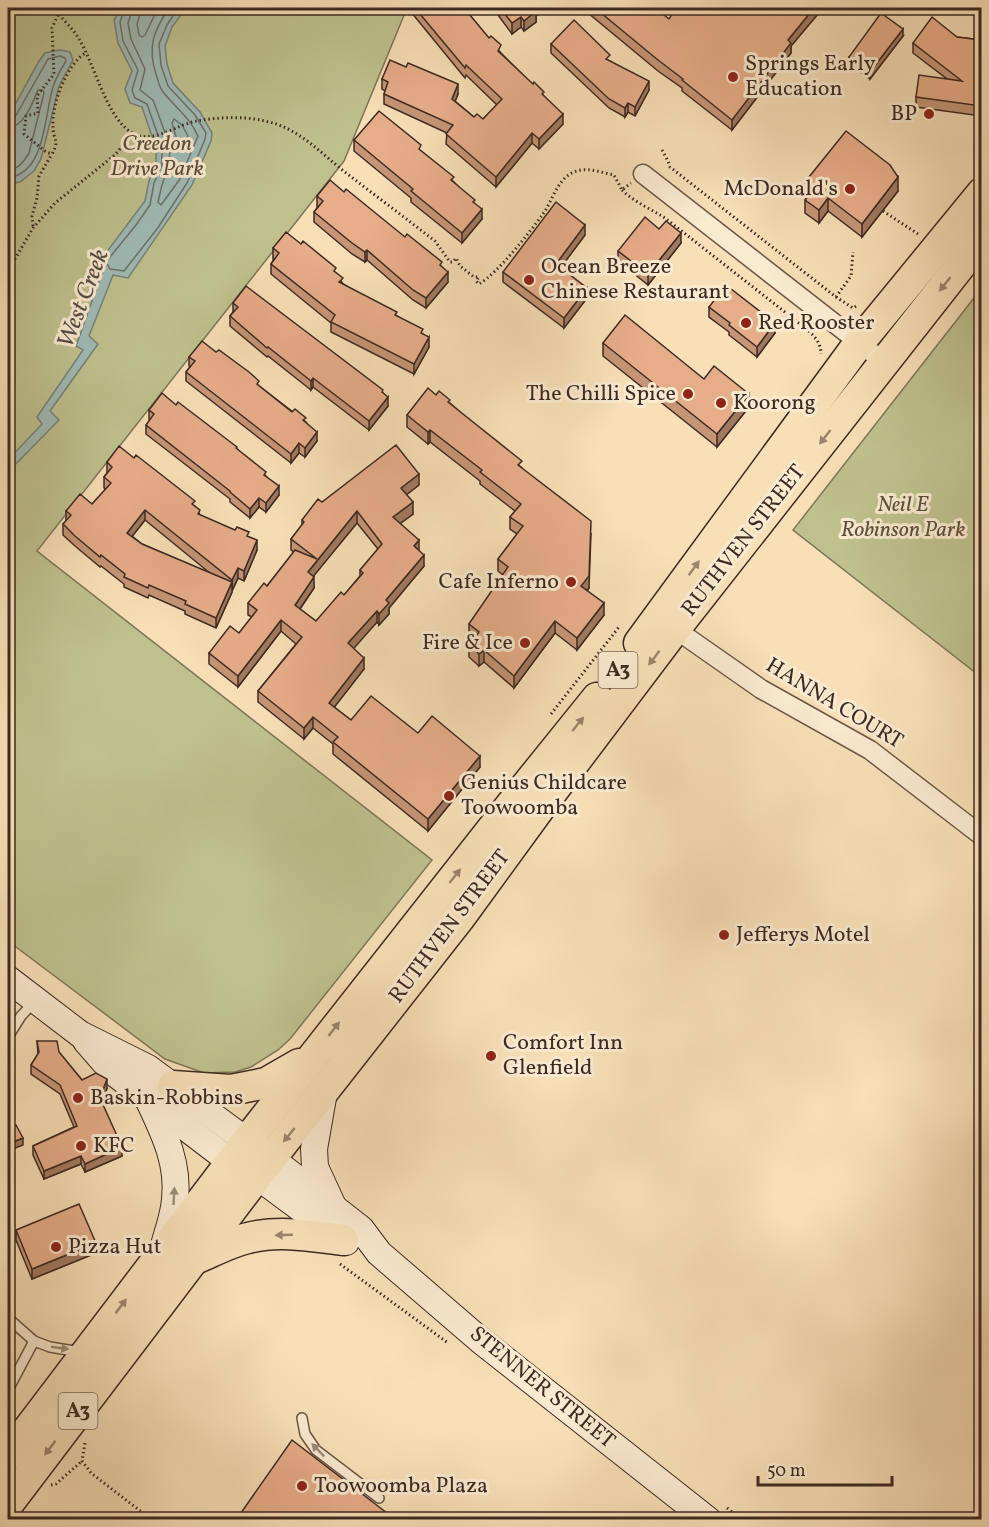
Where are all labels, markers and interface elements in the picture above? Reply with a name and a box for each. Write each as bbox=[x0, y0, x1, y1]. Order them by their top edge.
place label: Springs Early Education bbox=[745, 49, 876, 105]
marker: Springs Early Education bbox=[726, 70, 740, 84]
place label: BP bbox=[891, 99, 917, 130]
marker: BP bbox=[922, 107, 936, 121]
park label: Creedon Drive Park bbox=[110, 129, 204, 185]
place label: McDonald's bbox=[724, 174, 838, 205]
marker: McDonald's bbox=[843, 182, 857, 196]
water label: West Creek bbox=[50, 245, 118, 353]
place label: Ocean Breeze Chinese Restaurant bbox=[541, 252, 730, 308]
marker: Ocean Breeze Chinese Restaurant bbox=[522, 273, 536, 287]
one-way arrow bbox=[939, 276, 952, 292]
place label: Red Rooster bbox=[758, 308, 874, 339]
marker: Red Rooster bbox=[739, 316, 753, 330]
place label: The Chilli Spice bbox=[526, 379, 676, 410]
marker: The Chilli Spice bbox=[681, 387, 695, 401]
place label: Koorong bbox=[733, 388, 816, 419]
marker: Koorong bbox=[714, 396, 728, 410]
one-way arrow bbox=[820, 430, 832, 445]
street label: RUTHVEN STREET bbox=[675, 458, 813, 624]
park label: Neil E Robinson Park bbox=[841, 490, 965, 546]
one-way arrow bbox=[688, 560, 700, 576]
place label: Cafe Inferno bbox=[438, 567, 559, 598]
marker: Cafe Inferno bbox=[564, 575, 578, 589]
place label: Fire & Ice bbox=[422, 628, 513, 659]
marker: Fire & Ice bbox=[518, 636, 532, 650]
one-way arrow bbox=[648, 650, 660, 665]
street label: HANNA COURT bbox=[759, 651, 909, 757]
road number: A3 bbox=[598, 652, 638, 688]
one-way arrow bbox=[571, 716, 584, 732]
place label: Genius Childcare Toowoomba bbox=[461, 768, 627, 824]
marker: Genius Childcare Toowoomba bbox=[442, 789, 456, 803]
street label: RUTHVEN STREET bbox=[382, 844, 518, 1010]
one-way arrow bbox=[449, 868, 461, 883]
place label: Jefferys Motel bbox=[736, 920, 870, 951]
marker: Jefferys Motel bbox=[717, 928, 731, 942]
one-way arrow bbox=[328, 1021, 341, 1037]
place label: Comfort Inn Glenfield bbox=[503, 1028, 623, 1084]
marker: Comfort Inn Glenfield bbox=[484, 1049, 498, 1063]
place label: Baskin-Robbins bbox=[90, 1083, 244, 1114]
marker: Baskin-Robbins bbox=[71, 1091, 85, 1105]
one-way arrow bbox=[283, 1127, 296, 1143]
place label: KFC bbox=[93, 1131, 135, 1162]
marker: KFC bbox=[74, 1139, 88, 1153]
one-way arrow bbox=[170, 1186, 179, 1205]
one-way arrow bbox=[275, 1230, 294, 1239]
place label: Pizza Hut bbox=[68, 1232, 162, 1263]
marker: Pizza Hut bbox=[49, 1240, 63, 1254]
one-way arrow bbox=[115, 1299, 127, 1315]
street label: STENNER STREET bbox=[462, 1319, 622, 1457]
one-way arrow bbox=[50, 1344, 69, 1353]
road number: A3 bbox=[58, 1393, 98, 1429]
one-way arrow bbox=[43, 1440, 56, 1456]
one-way arrow bbox=[311, 1443, 325, 1457]
scale bar bbox=[758, 1449, 892, 1487]
text: 50 m bbox=[767, 1459, 806, 1484]
place label: Toowoomba Plaza bbox=[314, 1471, 488, 1502]
marker: Toowoomba Plaza bbox=[295, 1479, 309, 1493]

